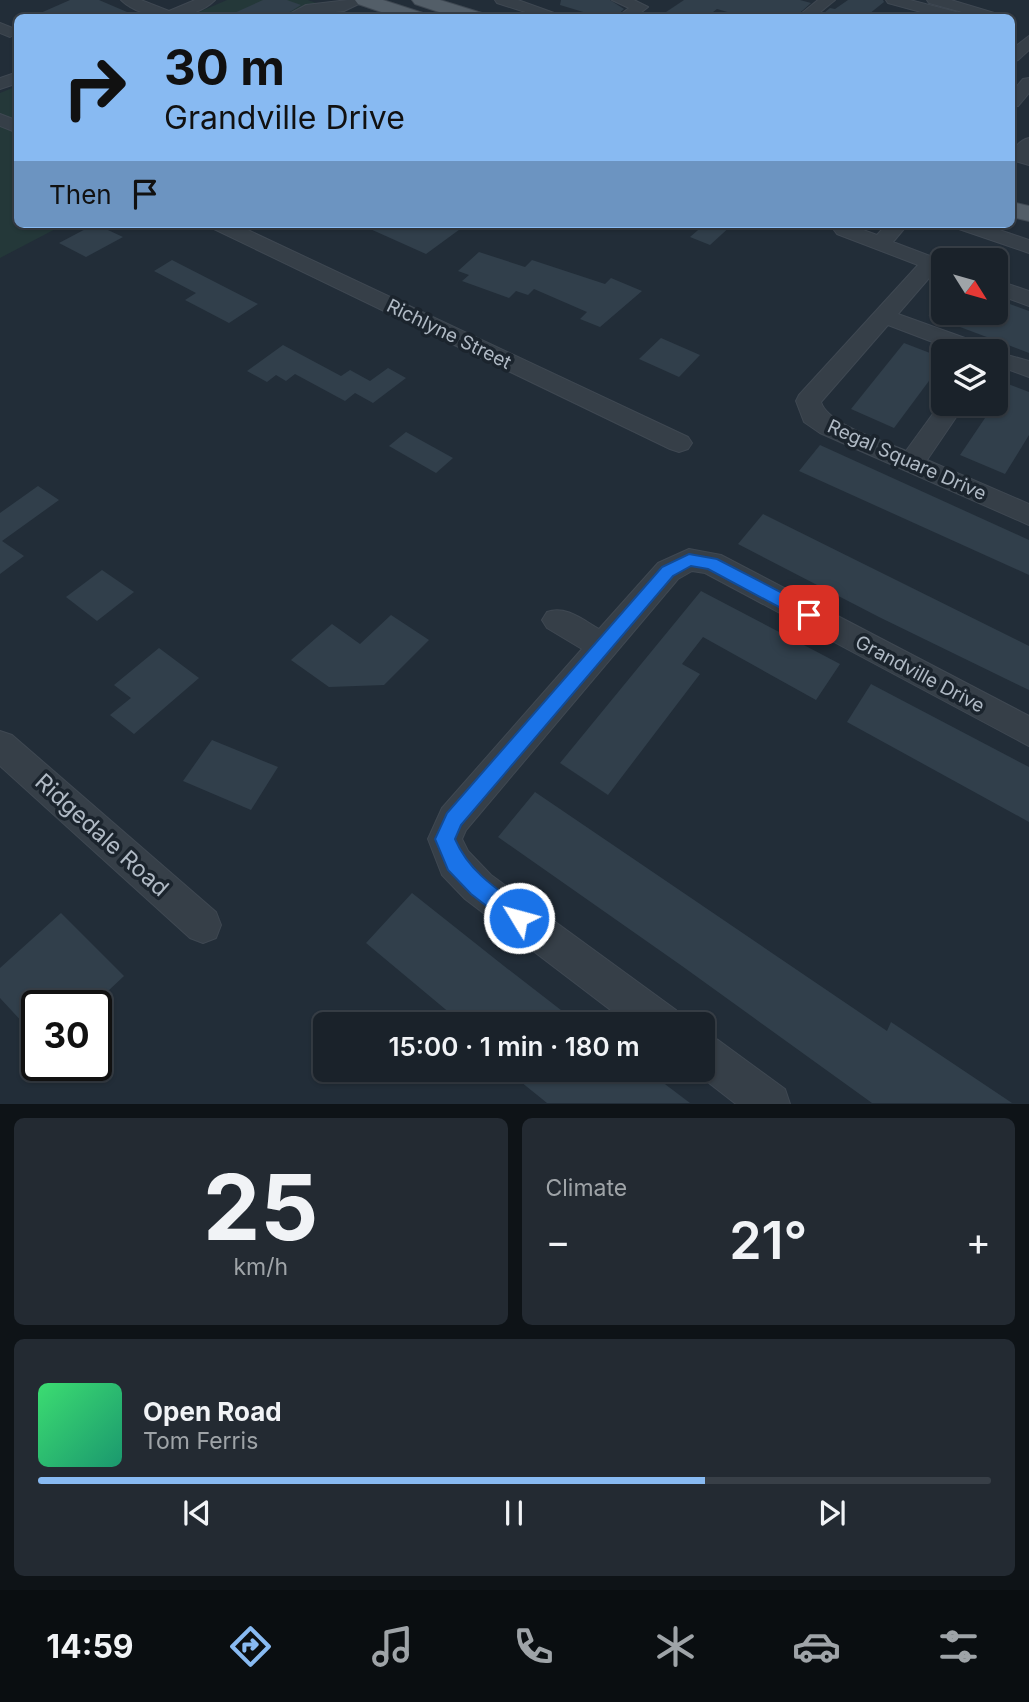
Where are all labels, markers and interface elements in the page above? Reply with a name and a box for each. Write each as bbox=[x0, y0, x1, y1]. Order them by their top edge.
text: 30 m bbox=[164, 38, 285, 97]
icon: right bbox=[49, 42, 140, 133]
text: Grandville Drive bbox=[164, 98, 405, 137]
icon: arrive bbox=[126, 175, 164, 213]
text: Then bbox=[49, 179, 112, 210]
north arrow bbox=[931, 248, 1008, 326]
map controls bbox=[931, 248, 1008, 416]
street label: Richlyne Street bbox=[383, 294, 515, 374]
button: layers bbox=[931, 339, 1008, 416]
street label: Regal Square Drive bbox=[824, 415, 990, 505]
pin bbox=[779, 585, 839, 645]
icon: arrive bbox=[790, 596, 828, 634]
street label: Grandville Drive bbox=[851, 630, 989, 718]
street label: Ridgedale Road bbox=[29, 768, 175, 902]
position arrow bbox=[482, 881, 556, 955]
speed limit sign: 30 bbox=[21, 990, 112, 1081]
text: 15:00 · 1 min · 180 m bbox=[388, 1031, 640, 1062]
text: 25 bbox=[203, 1152, 318, 1262]
text: Climate bbox=[546, 1174, 627, 1202]
text: 21° bbox=[729, 1209, 807, 1272]
text: − bbox=[546, 1218, 571, 1264]
text: + bbox=[966, 1218, 991, 1264]
text: km/h bbox=[233, 1253, 288, 1281]
text: Open Road bbox=[143, 1396, 282, 1427]
text: Tom Ferris bbox=[143, 1427, 258, 1455]
icon: previous bbox=[178, 1494, 216, 1532]
icon: pause bbox=[495, 1494, 533, 1532]
icon: next bbox=[813, 1494, 851, 1532]
icon: directions bbox=[226, 1622, 275, 1671]
icon: music bbox=[368, 1622, 417, 1671]
icon: phone bbox=[509, 1622, 558, 1671]
icon: climate bbox=[651, 1622, 700, 1671]
icon: car bbox=[792, 1622, 841, 1671]
icon: filters bbox=[934, 1622, 983, 1671]
text: 14:59 bbox=[46, 1627, 134, 1666]

